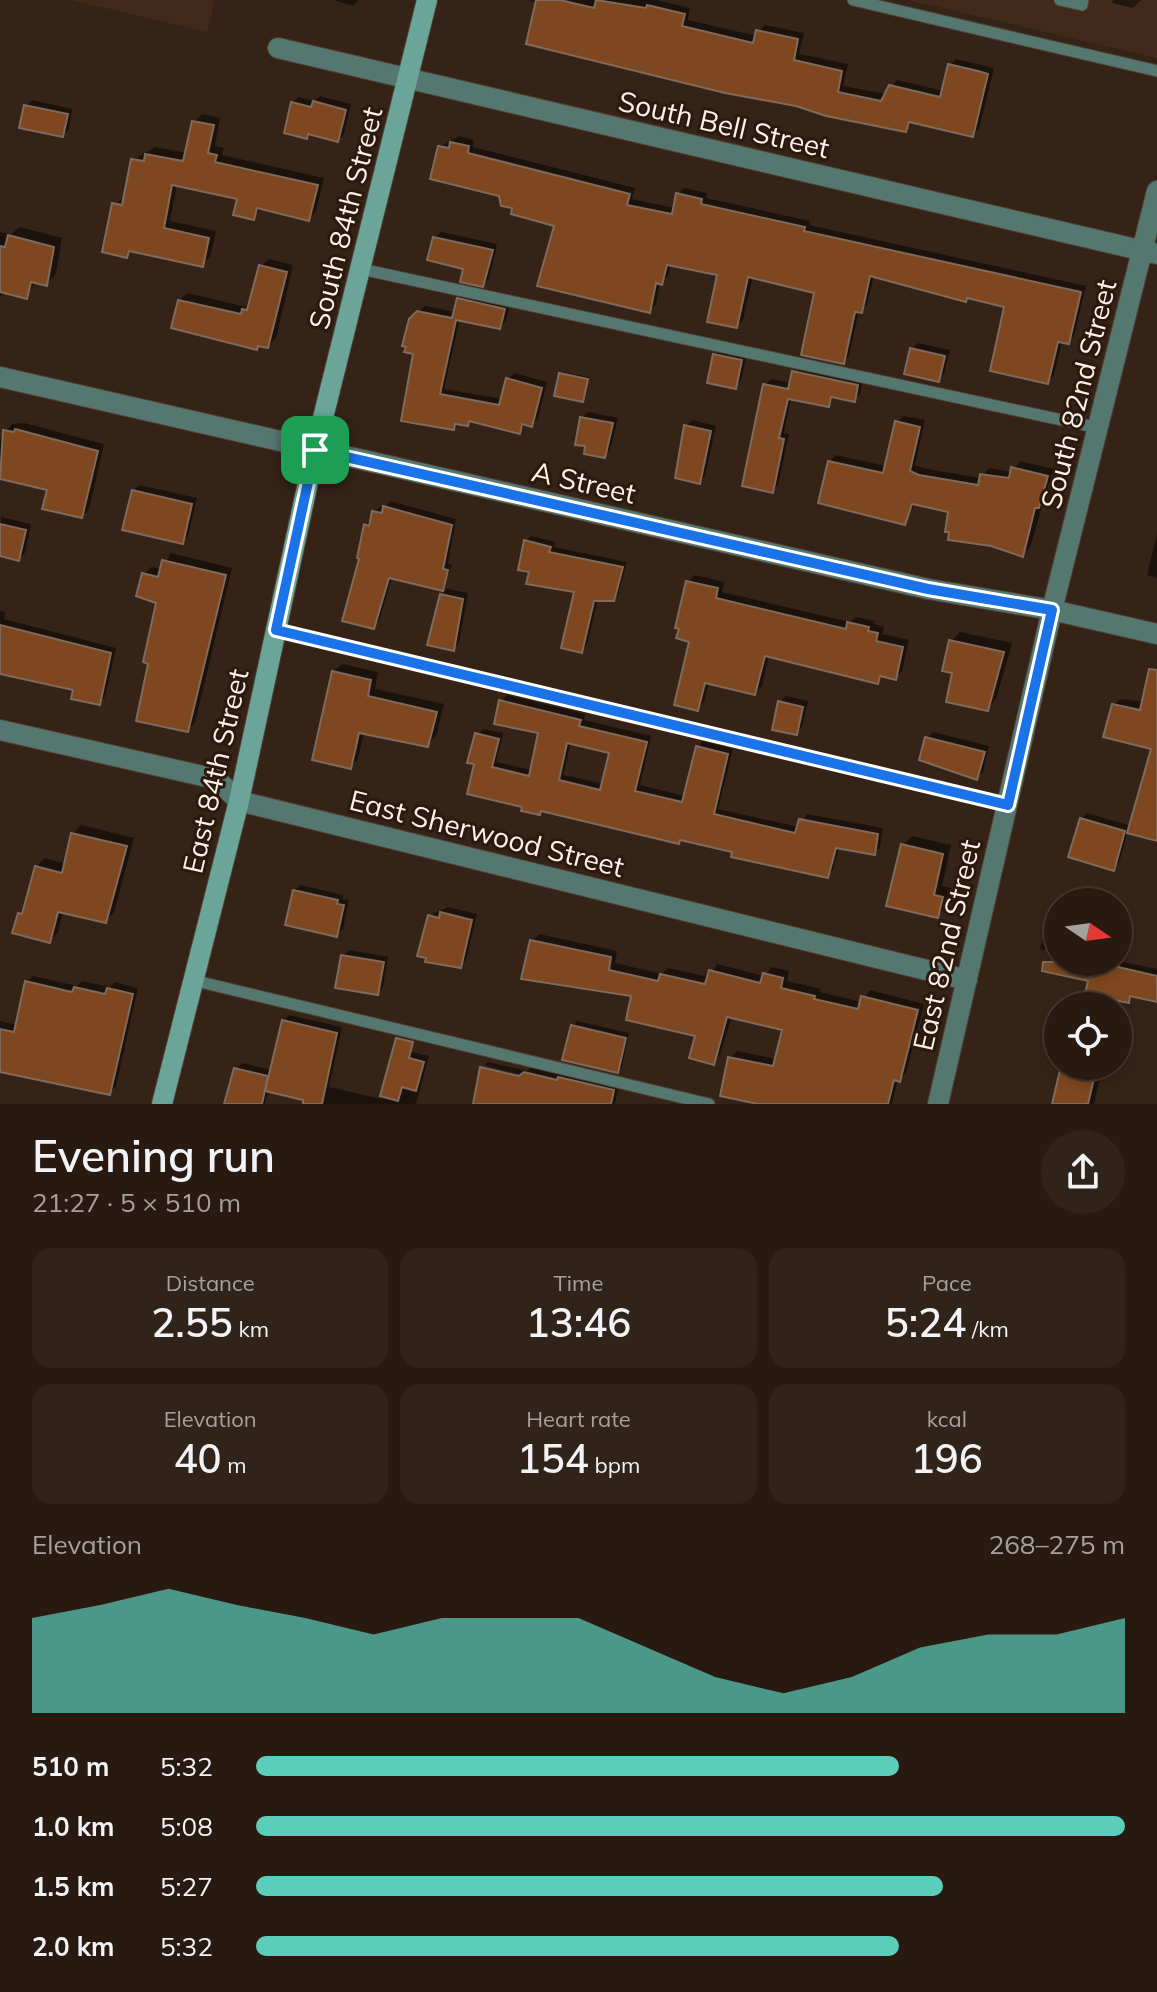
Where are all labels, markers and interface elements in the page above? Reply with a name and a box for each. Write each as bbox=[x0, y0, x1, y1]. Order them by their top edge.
street label: South Bell Street bbox=[615, 83, 833, 165]
street label: South 84th Street bbox=[300, 103, 390, 333]
street label: South 82nd Street bbox=[1033, 276, 1123, 512]
pin bbox=[281, 416, 349, 484]
icon: arrive bbox=[293, 428, 337, 472]
street label: A Street bbox=[529, 453, 639, 511]
street label: East 84th Street bbox=[175, 665, 256, 876]
street label: East Sherwood Street bbox=[346, 782, 628, 884]
street label: East 82nd Street bbox=[905, 836, 987, 1054]
north arrow bbox=[1044, 888, 1132, 976]
map controls bbox=[1044, 888, 1132, 1080]
button: locate bbox=[1044, 992, 1132, 1080]
text: Evening run bbox=[32, 1128, 275, 1183]
button: share bbox=[1041, 1130, 1125, 1214]
text: 21:27 · 5 × 510 m bbox=[32, 1186, 241, 1219]
text: Distance bbox=[166, 1269, 255, 1297]
text: Time bbox=[554, 1269, 603, 1297]
text: Pace bbox=[922, 1269, 972, 1297]
text: 2.55 bbox=[151, 1297, 233, 1347]
text: 13:46 bbox=[526, 1297, 631, 1347]
text: 5:24 bbox=[885, 1297, 966, 1347]
text: km bbox=[233, 1315, 269, 1343]
text: /km bbox=[966, 1315, 1009, 1343]
text: Elevation bbox=[164, 1405, 257, 1433]
text: Heart rate bbox=[526, 1405, 631, 1433]
text: kcal bbox=[927, 1405, 967, 1433]
text: 40 bbox=[174, 1433, 222, 1483]
text: 154 bbox=[517, 1433, 589, 1483]
text: 196 bbox=[911, 1433, 983, 1483]
text: m bbox=[222, 1451, 247, 1479]
text: bpm bbox=[589, 1451, 640, 1479]
text: Elevation bbox=[32, 1528, 142, 1561]
text: 268–275 m bbox=[989, 1528, 1125, 1561]
text: 510 m bbox=[32, 1750, 109, 1783]
text: 5:32 bbox=[160, 1750, 213, 1783]
text: 1.0 km bbox=[32, 1810, 115, 1843]
text: 5:08 bbox=[160, 1810, 213, 1843]
text: 1.5 km bbox=[32, 1870, 115, 1903]
text: 5:27 bbox=[160, 1870, 213, 1903]
text: 2.0 km bbox=[32, 1930, 115, 1963]
text: 5:32 bbox=[160, 1930, 213, 1963]

